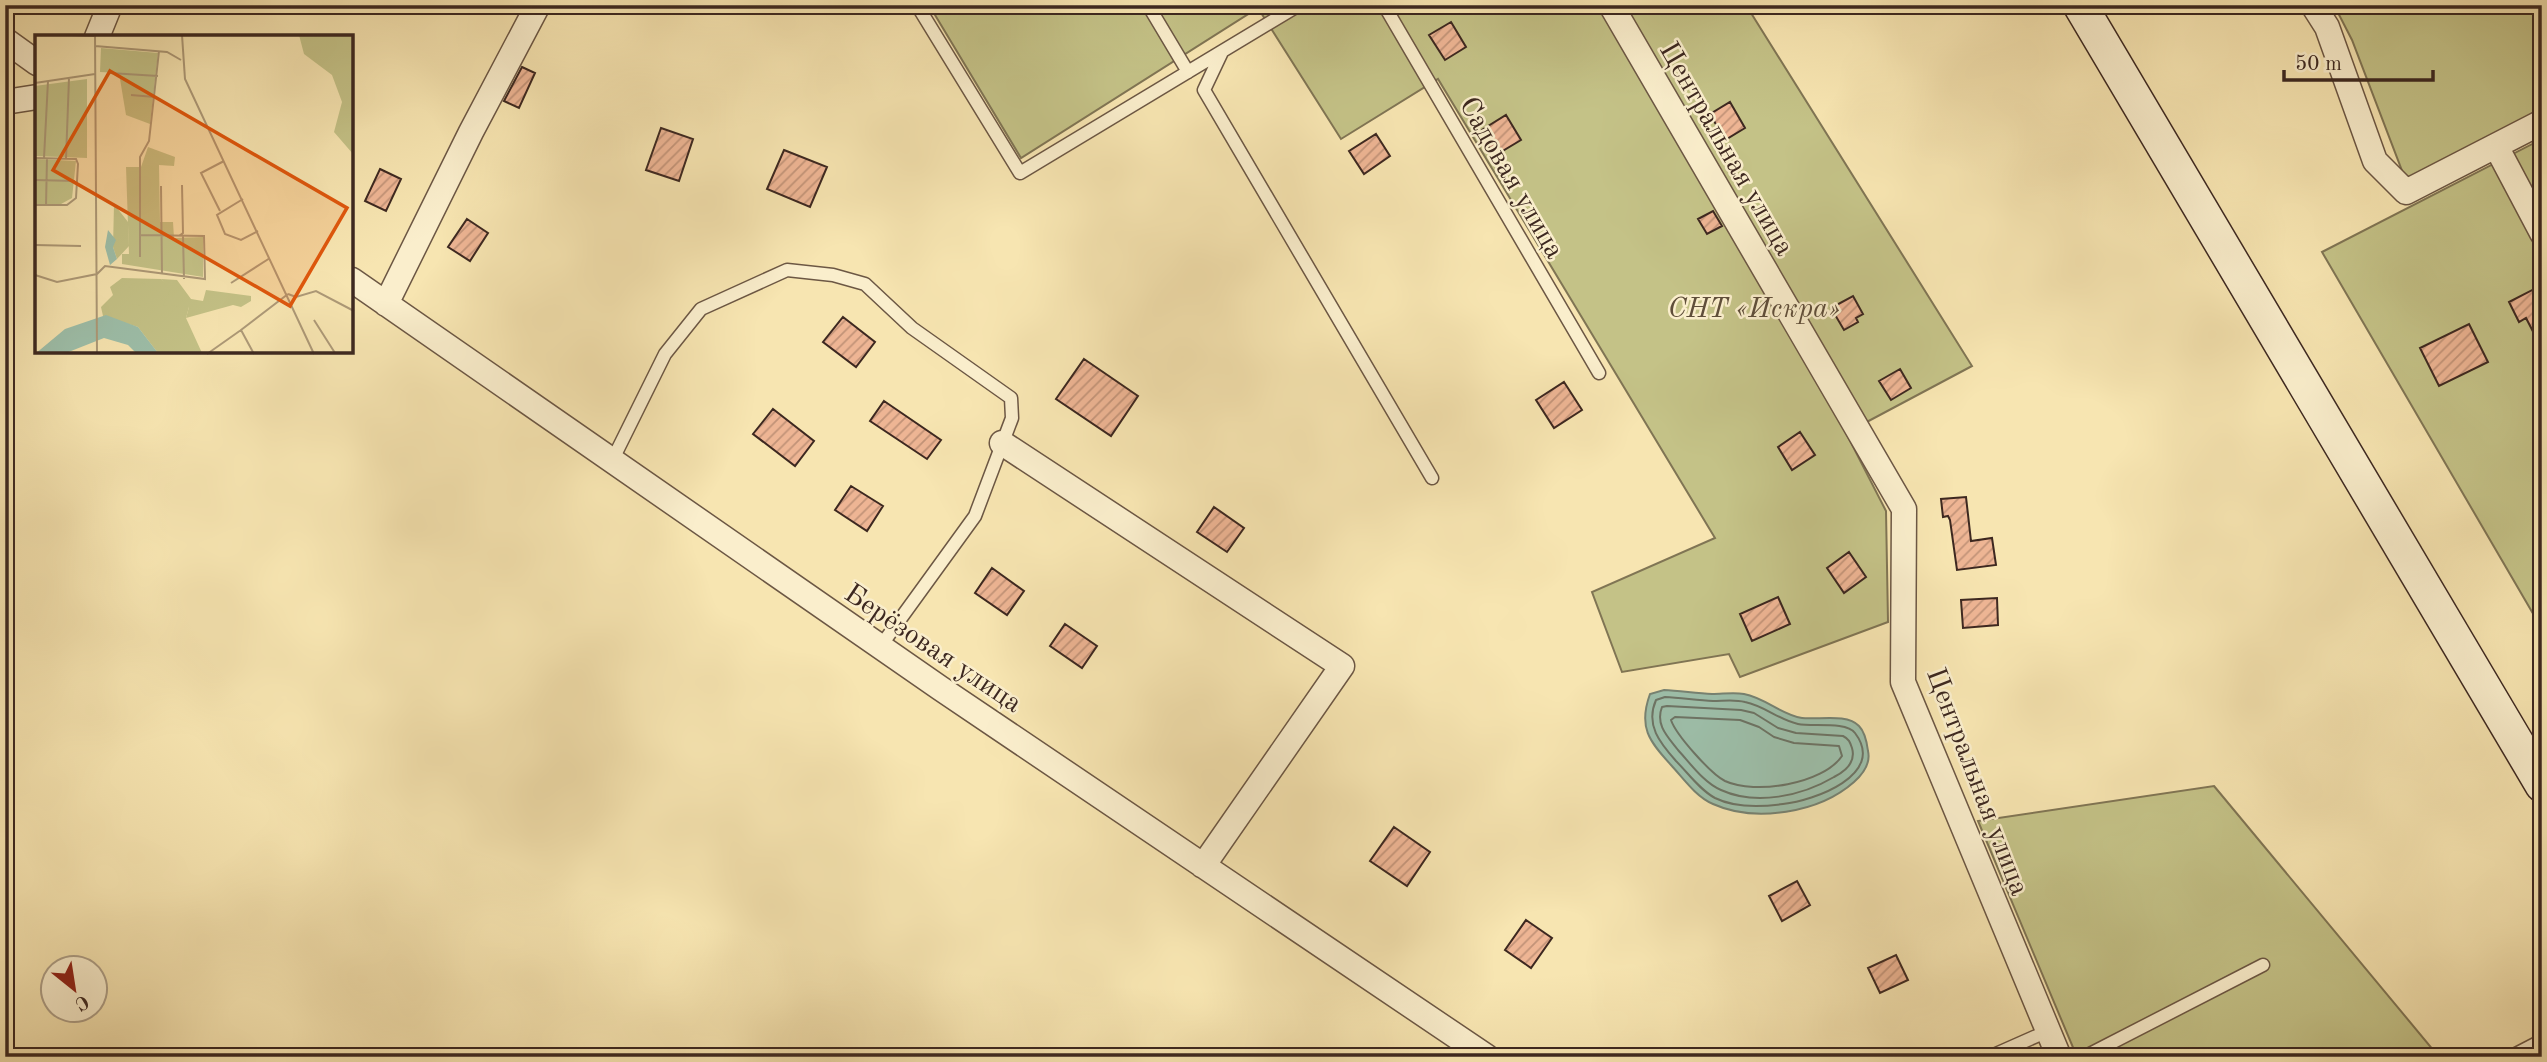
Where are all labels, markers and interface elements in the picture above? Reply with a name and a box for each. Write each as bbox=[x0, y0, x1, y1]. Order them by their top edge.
inset map bbox=[35, 35, 354, 354]
street label: Центральная улица bbox=[1653, 38, 1798, 261]
scale bar bbox=[2284, 38, 2433, 82]
text: 50 m bbox=[2295, 54, 2342, 75]
street label: Садовая улица bbox=[1453, 93, 1568, 264]
park label: СНТ «Искра» bbox=[1668, 296, 1840, 324]
street label: Берёзовая улица bbox=[839, 580, 1026, 719]
street label: Центральная улица bbox=[1920, 665, 2033, 900]
north arrow bbox=[38, 954, 108, 1024]
text: С bbox=[71, 990, 91, 1013]

